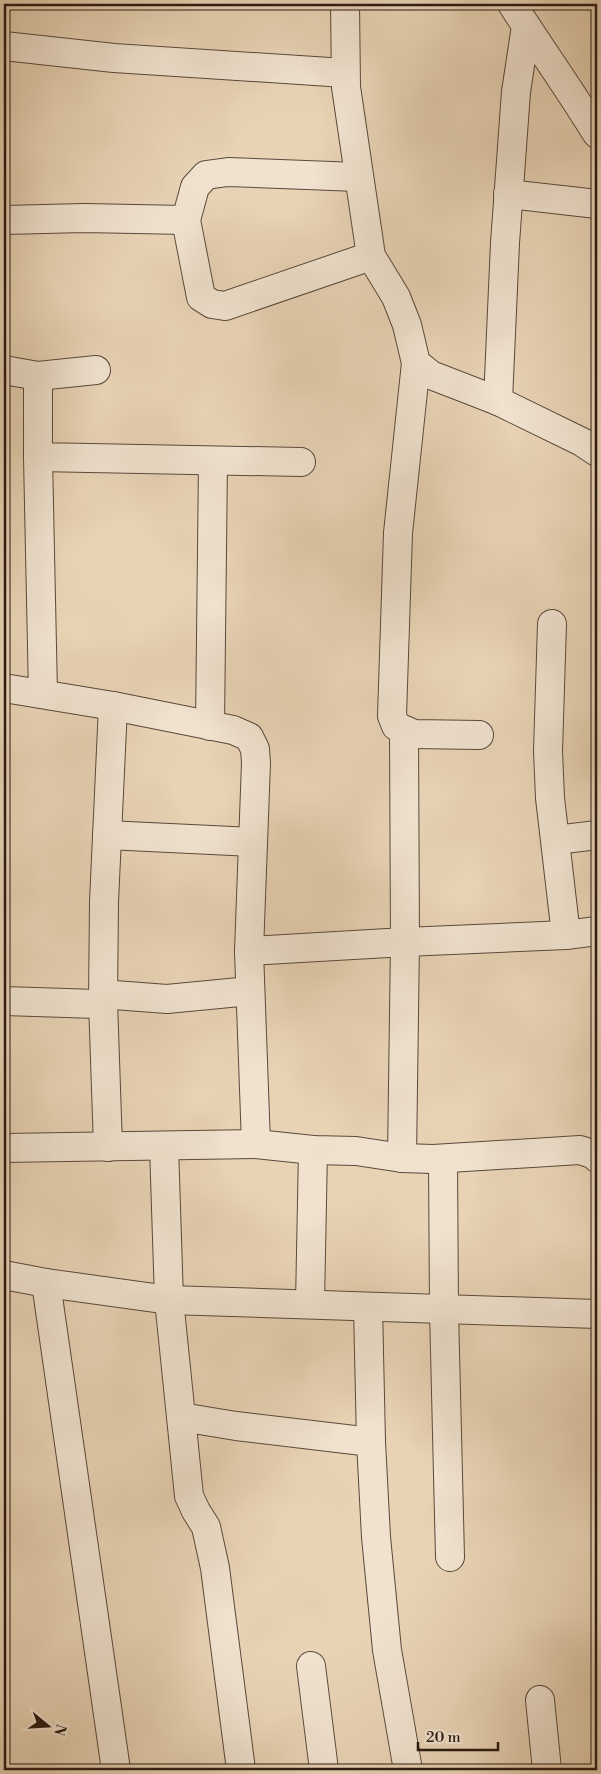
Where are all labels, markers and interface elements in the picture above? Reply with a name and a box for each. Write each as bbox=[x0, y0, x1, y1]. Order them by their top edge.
north arrow bbox=[22, 1702, 72, 1752]
scale bar bbox=[418, 1719, 498, 1751]
text: N bbox=[49, 1722, 70, 1738]
text: 20 m bbox=[426, 1728, 461, 1747]

